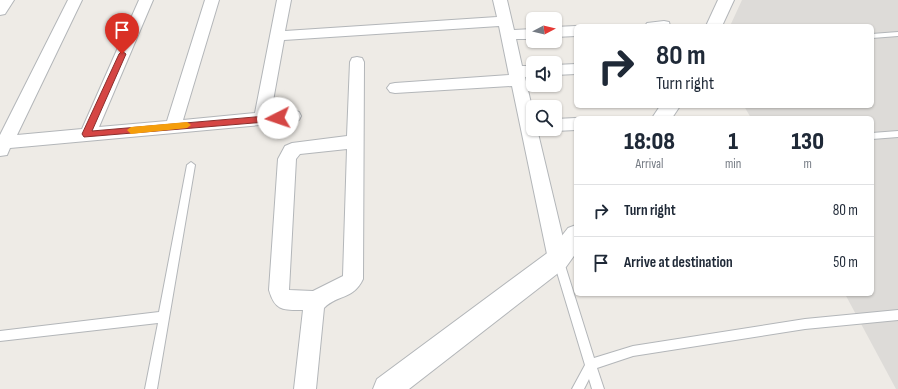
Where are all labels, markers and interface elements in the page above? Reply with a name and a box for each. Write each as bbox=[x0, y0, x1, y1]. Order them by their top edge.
north arrow bbox=[526, 12, 562, 48]
map controls bbox=[526, 12, 562, 136]
pin bbox=[105, 13, 139, 54]
icon: arrive bbox=[111, 19, 133, 41]
text: 80 m bbox=[656, 39, 705, 72]
icon: right bbox=[590, 40, 642, 92]
button: sound bbox=[526, 56, 562, 92]
text: Turn right bbox=[656, 73, 714, 94]
position arrow bbox=[257, 97, 299, 139]
button: search bbox=[526, 100, 562, 136]
text: 18:08 bbox=[624, 127, 675, 156]
text: 1 bbox=[728, 127, 738, 156]
text: 130 bbox=[791, 127, 824, 156]
text: Arrival bbox=[635, 156, 663, 172]
text: min bbox=[725, 156, 741, 172]
text: m bbox=[803, 156, 812, 172]
icon: right bbox=[590, 200, 612, 222]
text: Turn right bbox=[624, 201, 676, 220]
text: 80 m bbox=[833, 201, 858, 220]
icon: arrive bbox=[590, 252, 612, 274]
text: Arrive at destination bbox=[624, 253, 733, 272]
text: 50 m bbox=[833, 253, 858, 272]

